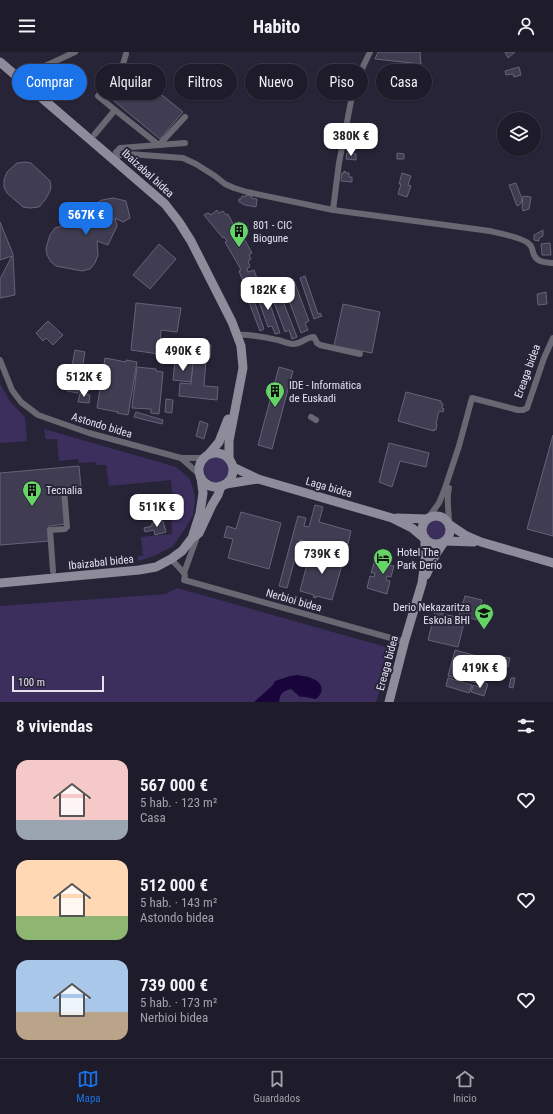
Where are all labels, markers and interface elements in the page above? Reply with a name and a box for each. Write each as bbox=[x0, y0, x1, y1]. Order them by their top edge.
icon: menu bbox=[16, 15, 38, 37]
icon: person bbox=[515, 15, 537, 37]
text: Habito bbox=[253, 16, 300, 37]
chip: Comprar bbox=[12, 64, 87, 100]
chip: Alquilar bbox=[95, 64, 166, 100]
chip: Filtros bbox=[174, 64, 237, 100]
chip: Nuevo bbox=[245, 64, 308, 100]
chip: Piso bbox=[316, 64, 368, 100]
chip: Casa bbox=[376, 64, 432, 100]
map controls bbox=[497, 112, 541, 156]
button: layers bbox=[497, 112, 541, 156]
pin: 380K € bbox=[318, 123, 384, 157]
text: 380K € bbox=[333, 128, 369, 143]
street label: Ibaizabal bidea bbox=[119, 147, 176, 200]
pin: 567K € bbox=[53, 202, 119, 236]
text: 567K € bbox=[68, 207, 104, 222]
place label: 801 - CIC Biogune bbox=[253, 219, 292, 245]
building icon: 801 - CIC Biogune bbox=[228, 220, 250, 248]
pin: 182K € bbox=[235, 277, 301, 311]
text: 182K € bbox=[250, 282, 286, 297]
pin: 490K € bbox=[150, 338, 216, 372]
text: 490K € bbox=[165, 343, 201, 358]
street label: Ereaga bidea bbox=[512, 343, 543, 400]
pin: 512K € bbox=[51, 364, 117, 398]
text: 512K € bbox=[66, 369, 102, 384]
place label: IDE - Informática de Euskadi bbox=[289, 379, 361, 405]
building icon: IDE - Informática de Euskadi bbox=[264, 380, 286, 408]
street label: Astondo bidea bbox=[70, 410, 134, 441]
street label: Laga bidea bbox=[304, 475, 354, 500]
building icon: Tecnalia bbox=[21, 479, 43, 507]
place label: Tecnalia bbox=[46, 484, 82, 497]
pin: 511K € bbox=[124, 494, 190, 528]
text: 511K € bbox=[139, 499, 175, 514]
pin: 739K € bbox=[289, 541, 355, 575]
text: 739K € bbox=[304, 546, 340, 561]
place label: Hotel The Park Derio bbox=[397, 546, 442, 572]
hotel icon: Hotel The Park Derio bbox=[372, 547, 394, 575]
street label: Ibaizabal bidea bbox=[68, 553, 134, 572]
street label: Nerbioi bidea bbox=[264, 586, 323, 615]
place label: Derio Nekazaritza Eskola BHI bbox=[393, 601, 470, 627]
school or university icon: Derio Nekazaritza Eskola BHI bbox=[473, 602, 495, 630]
street label: Ereaga bidea bbox=[374, 634, 401, 692]
pin: 419K € bbox=[447, 655, 513, 689]
text: 419K € bbox=[462, 660, 498, 675]
scale bar bbox=[12, 674, 104, 693]
text: 100 m bbox=[18, 676, 45, 689]
icon: filters bbox=[515, 715, 537, 737]
text: 8 viviendas bbox=[16, 716, 93, 736]
text: 567 000 € bbox=[140, 775, 208, 795]
icon: home bbox=[48, 776, 96, 824]
icon: heart bbox=[515, 789, 537, 811]
text: 5 hab. · 123 m² bbox=[140, 795, 217, 810]
text: Casa bbox=[140, 810, 166, 825]
text: 512 000 € bbox=[140, 875, 208, 895]
icon: home bbox=[48, 876, 96, 924]
icon: heart bbox=[515, 889, 537, 911]
text: 5 hab. · 143 m² bbox=[140, 895, 217, 910]
text: Astondo bidea bbox=[140, 910, 214, 925]
text: 739 000 € bbox=[140, 975, 208, 995]
icon: home bbox=[48, 976, 96, 1024]
icon: heart bbox=[515, 989, 537, 1011]
text: 5 hab. · 173 m² bbox=[140, 995, 217, 1010]
text: Nerbioi bidea bbox=[140, 1010, 208, 1025]
tab: Mapa bbox=[76, 1068, 101, 1105]
tab: Guardados bbox=[253, 1068, 300, 1105]
tab: Inicio bbox=[453, 1068, 477, 1105]

